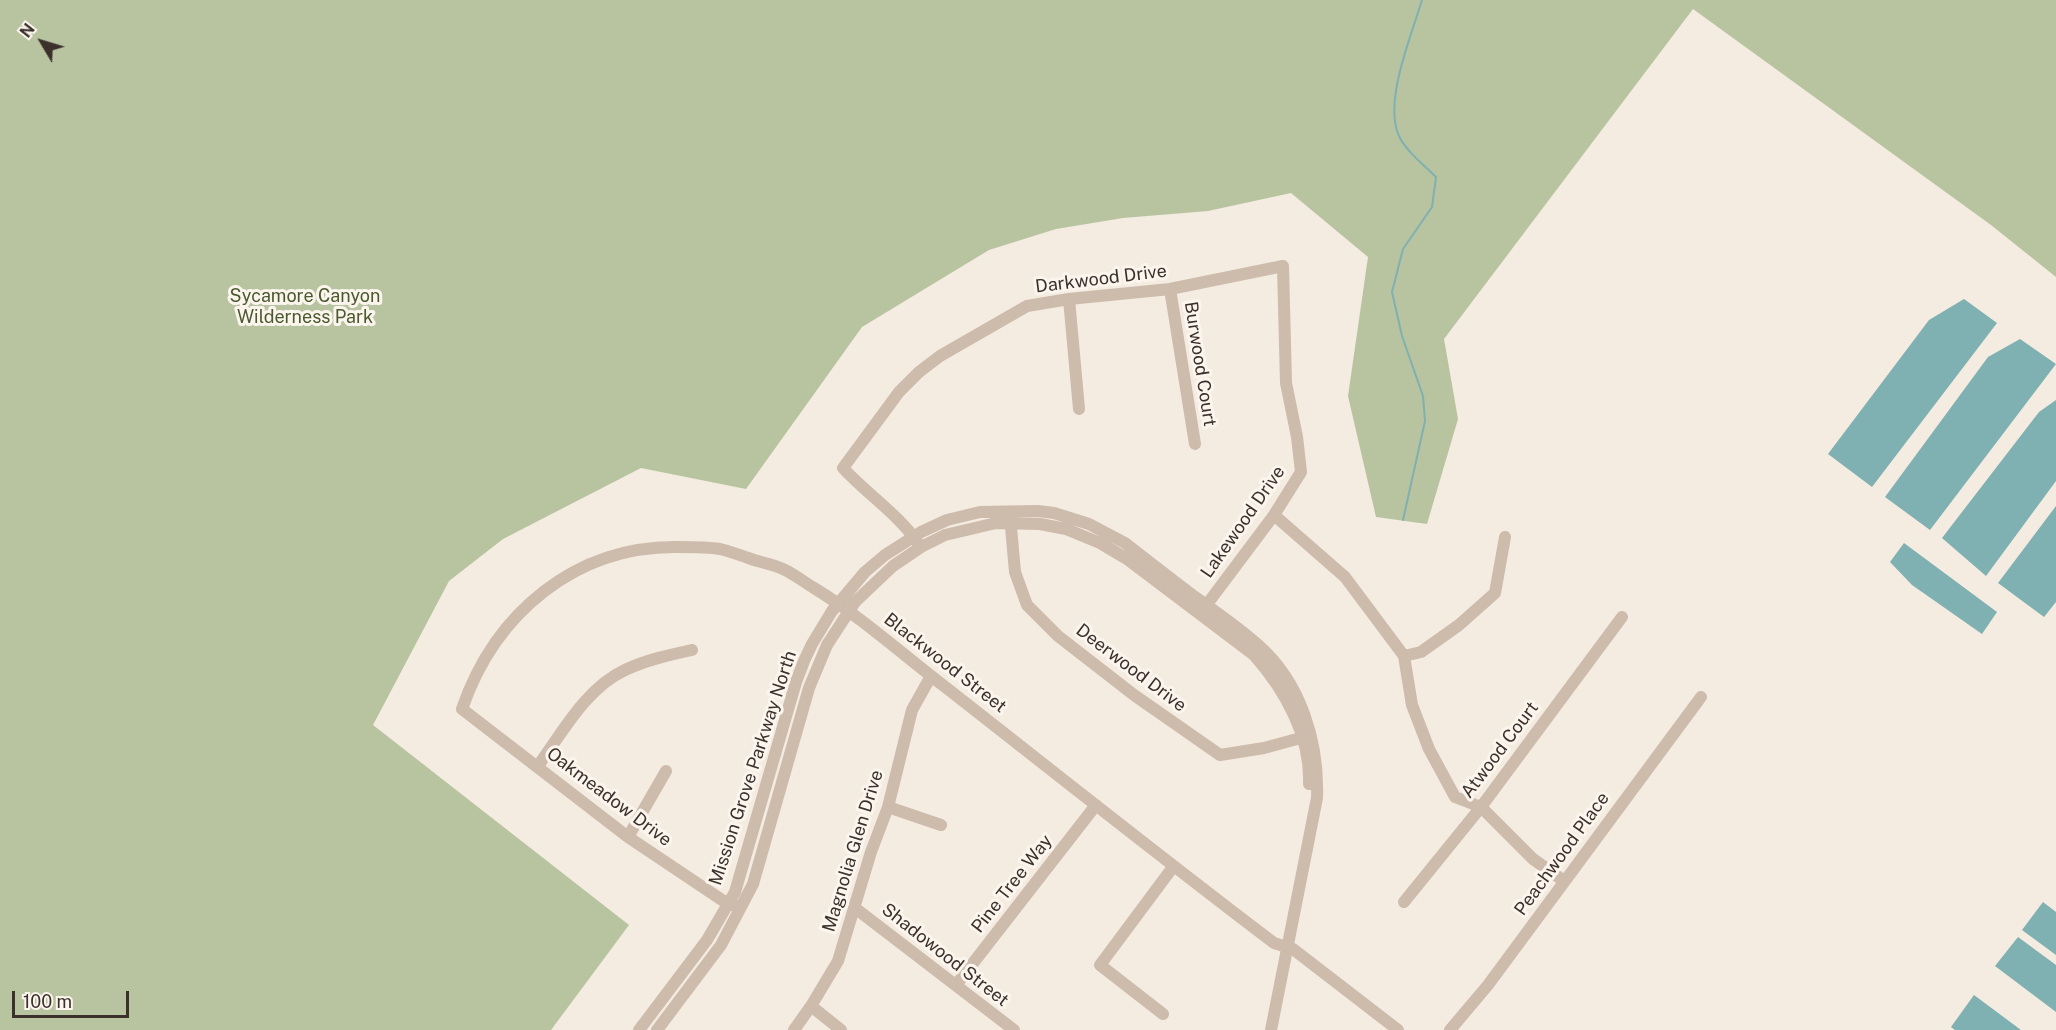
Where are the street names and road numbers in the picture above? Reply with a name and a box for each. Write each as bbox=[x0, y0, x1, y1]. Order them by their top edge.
street label: Darkwood Drive bbox=[1034, 260, 1168, 298]
street label: Burwood Court bbox=[1179, 300, 1221, 428]
street label: Lakewood Drive bbox=[1196, 462, 1290, 582]
street label: Blackwood Street bbox=[880, 609, 1010, 717]
street label: Deerwood Drive bbox=[1072, 619, 1190, 717]
street label: Mission Grove Parkway North bbox=[705, 648, 801, 888]
street label: Atwood Court bbox=[1457, 698, 1543, 802]
street label: Oakmeadow Drive bbox=[542, 743, 676, 851]
street label: Magnolia Glen Drive bbox=[818, 768, 888, 934]
street label: Peachwood Place bbox=[1510, 788, 1614, 920]
street label: Pine Tree Way bbox=[967, 831, 1057, 937]
street label: Shadowood Street bbox=[877, 899, 1013, 1011]

